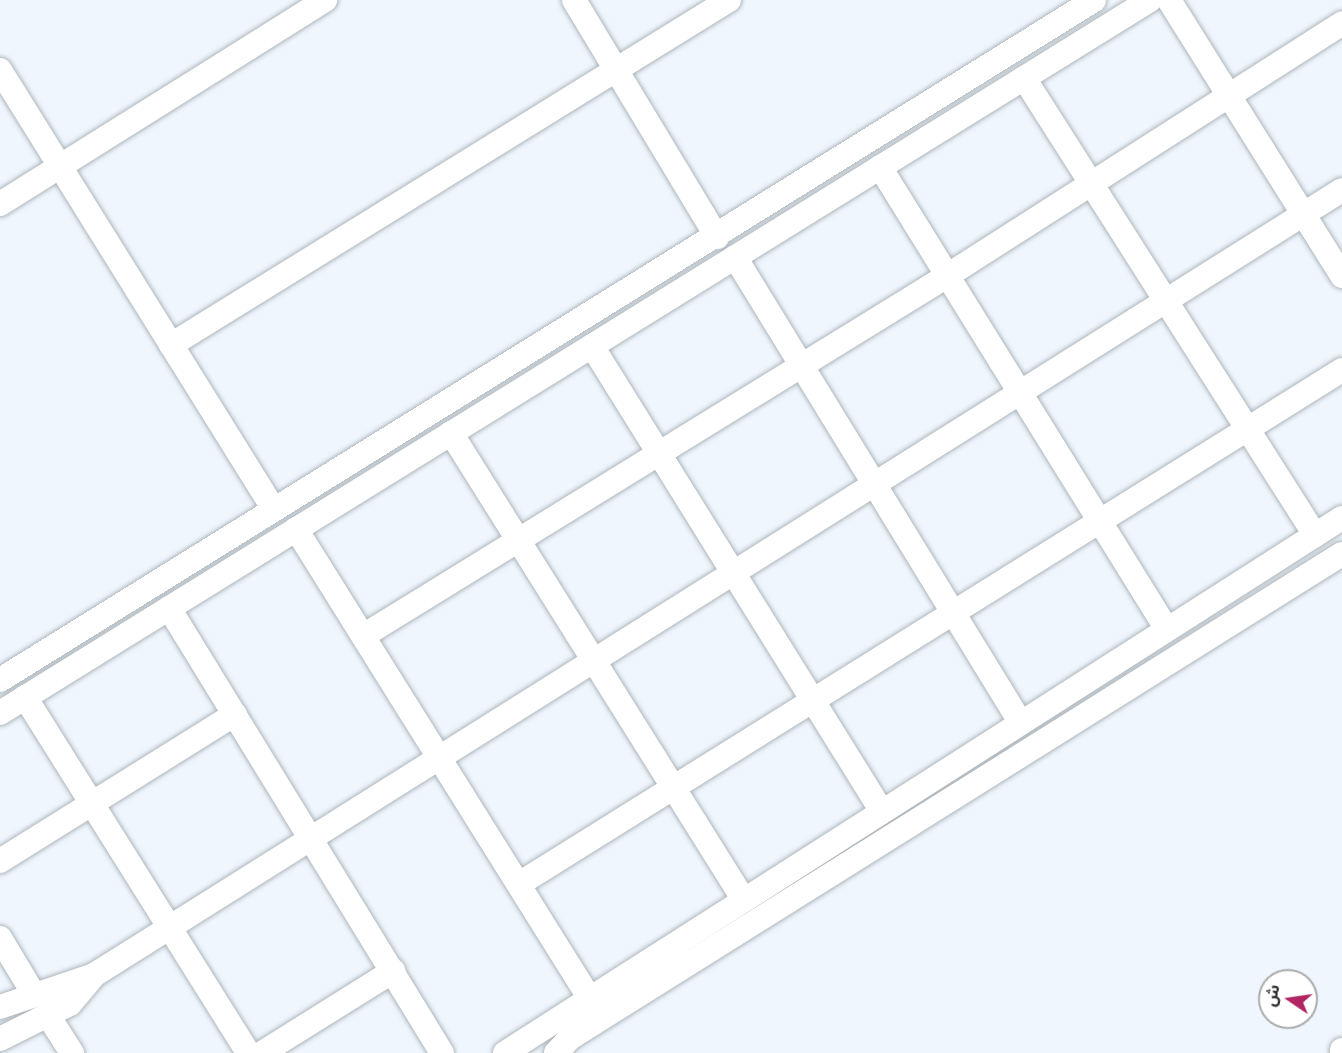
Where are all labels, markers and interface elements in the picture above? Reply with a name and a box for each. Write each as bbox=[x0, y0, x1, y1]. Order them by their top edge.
north arrow bbox=[1258, 969, 1318, 1029]
text: ش bbox=[1260, 982, 1284, 1008]

